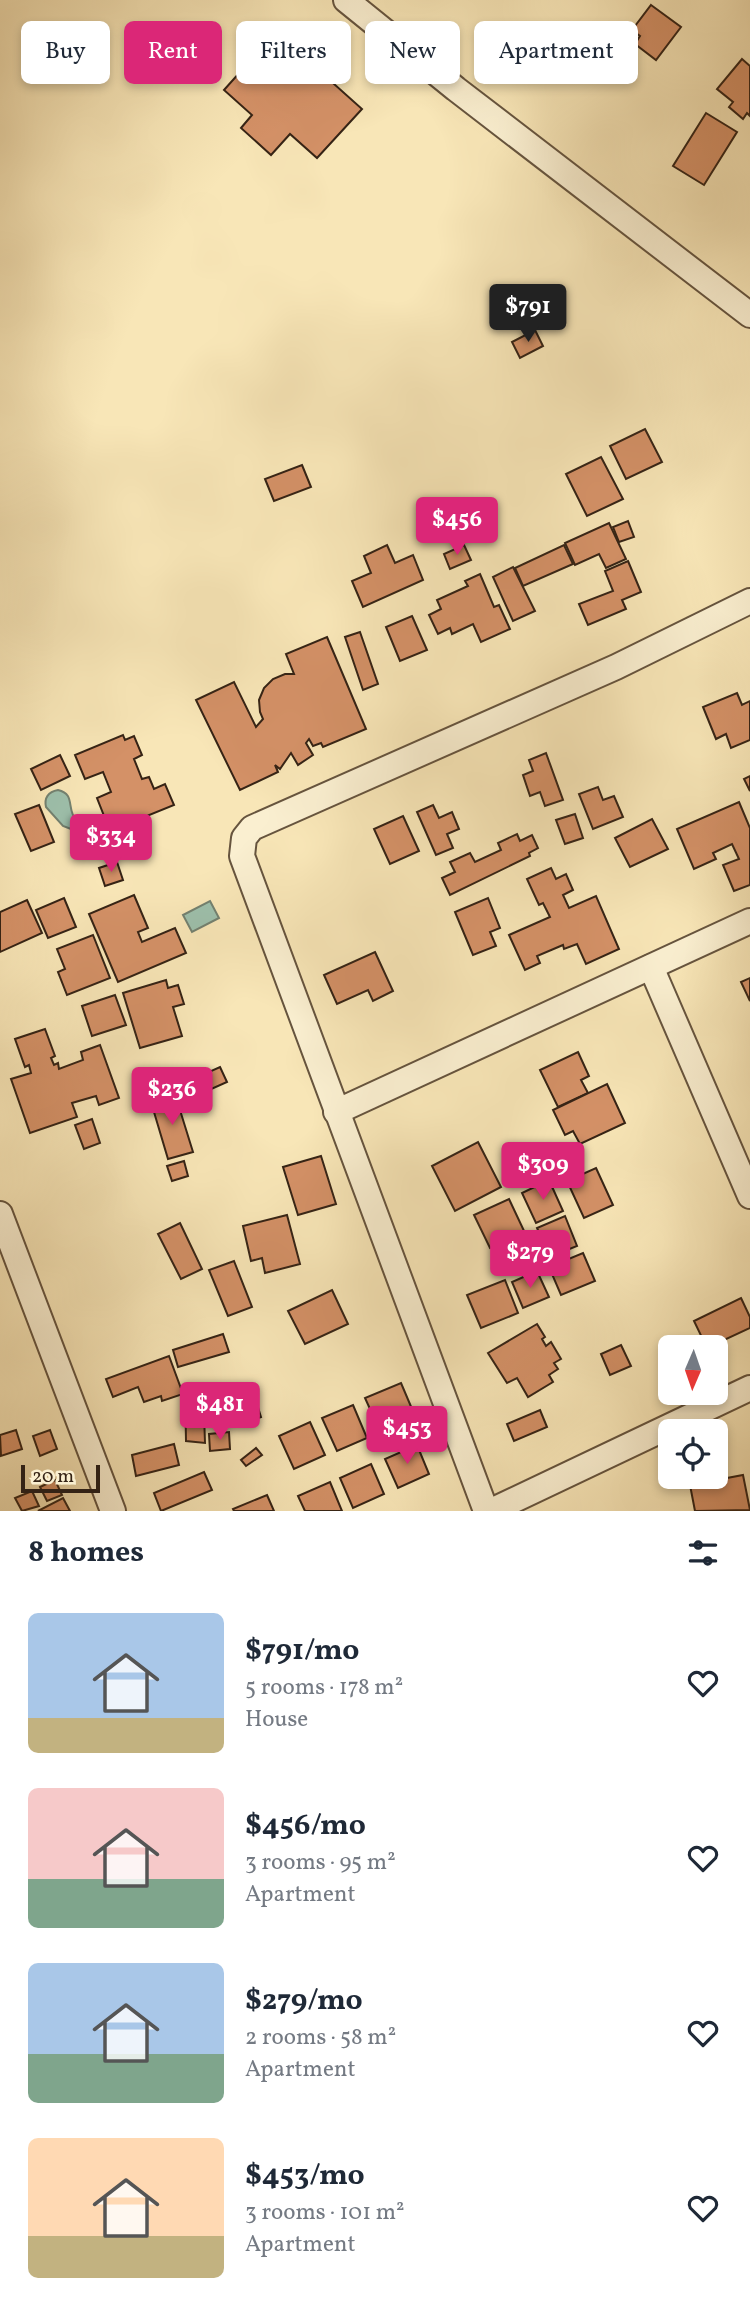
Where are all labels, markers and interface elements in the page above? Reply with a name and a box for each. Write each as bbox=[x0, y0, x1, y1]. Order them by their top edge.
chip: Buy bbox=[21, 21, 110, 84]
chip: Rent bbox=[124, 21, 222, 84]
chip: Filters bbox=[236, 21, 351, 84]
chip: New bbox=[365, 21, 460, 84]
chip: Apartment bbox=[474, 21, 638, 84]
pin: $791 bbox=[487, 284, 569, 344]
text: $791 bbox=[505, 291, 551, 323]
pin: $456 bbox=[416, 498, 498, 557]
text: $456 bbox=[432, 504, 482, 536]
pin: $334 bbox=[70, 814, 152, 874]
text: $334 bbox=[86, 821, 136, 853]
pin: $236 bbox=[131, 1068, 213, 1127]
text: $236 bbox=[148, 1074, 196, 1106]
pin: $309 bbox=[502, 1142, 584, 1202]
text: $309 bbox=[517, 1149, 569, 1181]
pin: $279 bbox=[489, 1230, 571, 1290]
text: $279 bbox=[506, 1237, 554, 1269]
north arrow bbox=[658, 1335, 728, 1405]
map controls bbox=[658, 1335, 728, 1489]
pin: $481 bbox=[179, 1382, 261, 1442]
text: $481 bbox=[196, 1389, 244, 1421]
pin: $453 bbox=[366, 1406, 448, 1466]
text: $453 bbox=[382, 1413, 432, 1445]
button: locate bbox=[658, 1419, 728, 1489]
scale bar bbox=[21, 1462, 100, 1494]
text: 20 m bbox=[32, 1464, 74, 1490]
text: 8 homes bbox=[28, 1532, 144, 1574]
icon: filters bbox=[684, 1534, 722, 1572]
text: $791/mo bbox=[245, 1630, 360, 1672]
icon: home bbox=[84, 1641, 168, 1725]
icon: heart bbox=[684, 1664, 722, 1702]
text: 5 rooms · 178 m² bbox=[245, 1672, 403, 1704]
text: House bbox=[245, 1704, 308, 1736]
text: $456/mo bbox=[245, 1805, 366, 1847]
icon: home bbox=[84, 1816, 168, 1900]
icon: heart bbox=[684, 1839, 722, 1877]
text: 3 rooms · 95 m² bbox=[245, 1847, 396, 1879]
text: Apartment bbox=[245, 1879, 356, 1911]
text: $279/mo bbox=[245, 1980, 363, 2022]
icon: home bbox=[84, 1991, 168, 2075]
icon: heart bbox=[684, 2014, 722, 2052]
text: 2 rooms · 58 m² bbox=[245, 2022, 396, 2054]
text: Apartment bbox=[245, 2054, 356, 2086]
text: $453/mo bbox=[245, 2155, 365, 2197]
icon: home bbox=[84, 2166, 168, 2250]
icon: heart bbox=[684, 2189, 722, 2227]
text: 3 rooms · 101 m² bbox=[245, 2197, 405, 2229]
text: Apartment bbox=[245, 2229, 356, 2261]

